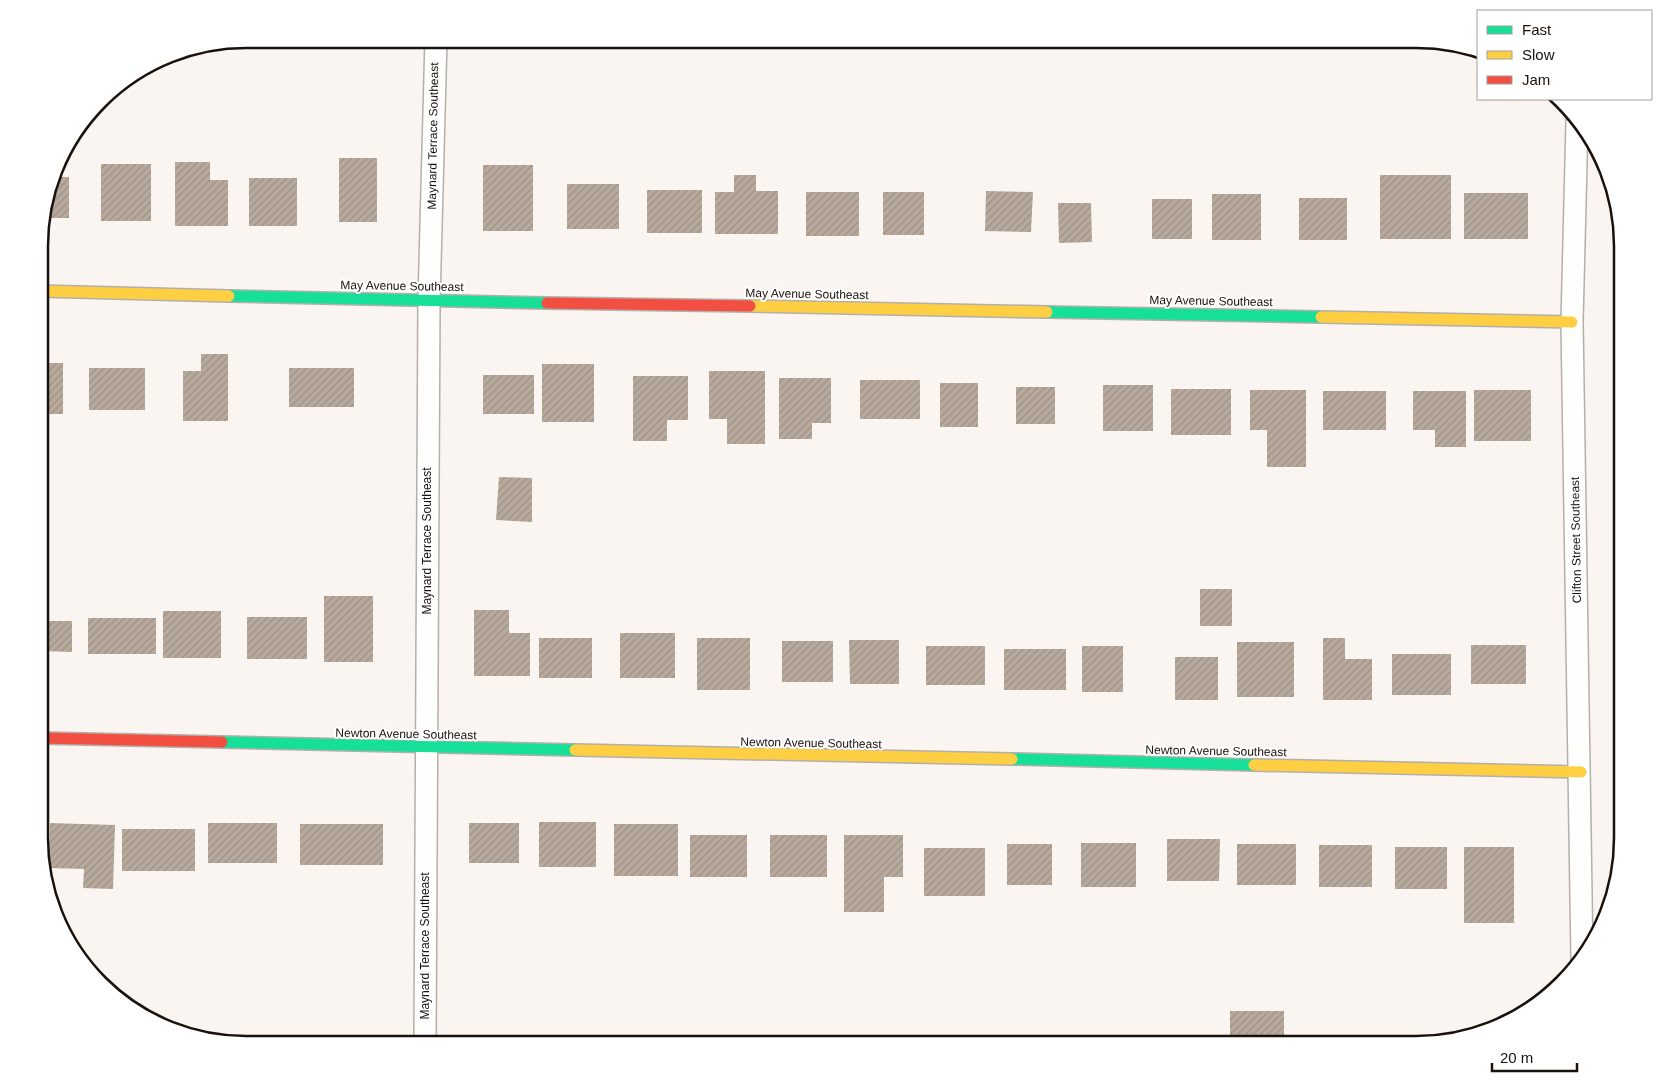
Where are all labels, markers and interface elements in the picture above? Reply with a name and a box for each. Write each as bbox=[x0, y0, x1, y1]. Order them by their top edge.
legend bbox=[1477, 10, 1652, 100]
text: Fast bbox=[1522, 21, 1552, 38]
text: Slow bbox=[1522, 46, 1555, 63]
street label: Maynard Terrace Southeast bbox=[425, 62, 441, 210]
text: Jam bbox=[1522, 71, 1550, 88]
street label: May Avenue Southeast bbox=[340, 278, 464, 294]
street label: May Avenue Southeast bbox=[745, 286, 869, 302]
street label: May Avenue Southeast bbox=[1149, 293, 1273, 309]
street label: Maynard Terrace Southeast bbox=[420, 467, 434, 615]
street label: Clifton Street Southeast bbox=[1568, 476, 1584, 603]
street label: Newton Avenue Southeast bbox=[335, 726, 477, 742]
street label: Newton Avenue Southeast bbox=[740, 735, 882, 751]
street label: Newton Avenue Southeast bbox=[1145, 743, 1287, 759]
street label: Maynard Terrace Southeast bbox=[418, 872, 432, 1020]
scale bar bbox=[1492, 1040, 1577, 1072]
text: 20 m bbox=[1500, 1049, 1533, 1066]

